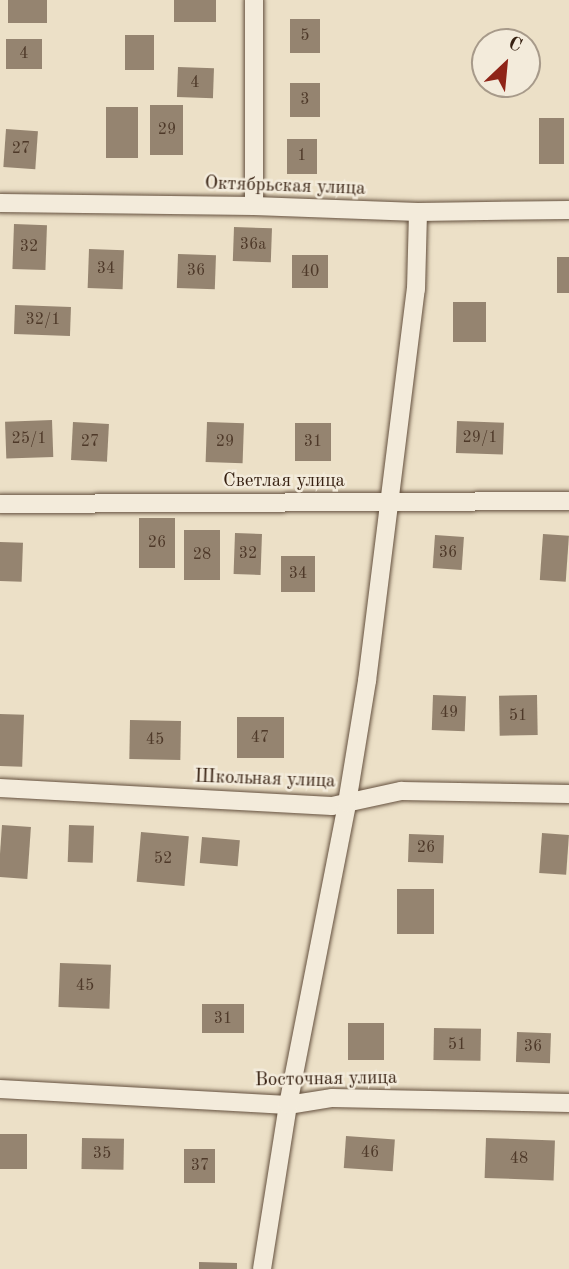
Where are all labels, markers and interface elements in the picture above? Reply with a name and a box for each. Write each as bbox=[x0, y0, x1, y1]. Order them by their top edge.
house number: 5 bbox=[300, 26, 310, 46]
north arrow bbox=[471, 28, 541, 98]
text: С bbox=[505, 34, 524, 57]
house number: 4 bbox=[19, 44, 29, 64]
house number: 4 bbox=[190, 73, 200, 93]
house number: 3 bbox=[300, 90, 310, 110]
house number: 29 bbox=[158, 120, 176, 140]
house number: 27 bbox=[12, 139, 30, 159]
house number: 1 bbox=[297, 146, 307, 166]
street label: Октябрьская улица bbox=[204, 173, 366, 201]
house number: 36а bbox=[240, 235, 266, 255]
house number: 32 bbox=[20, 237, 38, 257]
house number: 34 bbox=[97, 259, 115, 279]
house number: 36 bbox=[187, 261, 205, 281]
house number: 40 bbox=[301, 262, 319, 282]
house number: 32/1 bbox=[25, 310, 61, 330]
house number: 29/1 bbox=[462, 428, 498, 448]
house number: 25/1 bbox=[11, 429, 47, 449]
house number: 27 bbox=[81, 432, 99, 452]
house number: 29 bbox=[216, 432, 234, 452]
house number: 31 bbox=[304, 432, 322, 452]
street label: Светлая улица bbox=[223, 471, 345, 493]
house number: 26 bbox=[148, 533, 166, 553]
house number: 36 bbox=[439, 543, 457, 563]
house number: 32 bbox=[239, 544, 257, 564]
house number: 28 bbox=[193, 545, 211, 565]
house number: 34 bbox=[289, 564, 307, 584]
house number: 49 bbox=[440, 703, 458, 723]
house number: 51 bbox=[509, 706, 527, 726]
house number: 47 bbox=[251, 728, 269, 748]
house number: 45 bbox=[146, 730, 164, 750]
street label: Школьная улица bbox=[194, 766, 336, 794]
house number: 26 bbox=[417, 838, 435, 858]
house number: 52 bbox=[154, 849, 172, 869]
house number: 45 bbox=[76, 976, 94, 996]
house number: 31 bbox=[214, 1009, 232, 1029]
house number: 51 bbox=[448, 1035, 466, 1055]
house number: 36 bbox=[524, 1037, 542, 1057]
street label: Восточная улица bbox=[255, 1067, 397, 1093]
house number: 46 bbox=[361, 1143, 379, 1163]
house number: 35 bbox=[93, 1144, 111, 1164]
house number: 48 bbox=[510, 1149, 528, 1169]
house number: 37 bbox=[191, 1156, 209, 1176]

